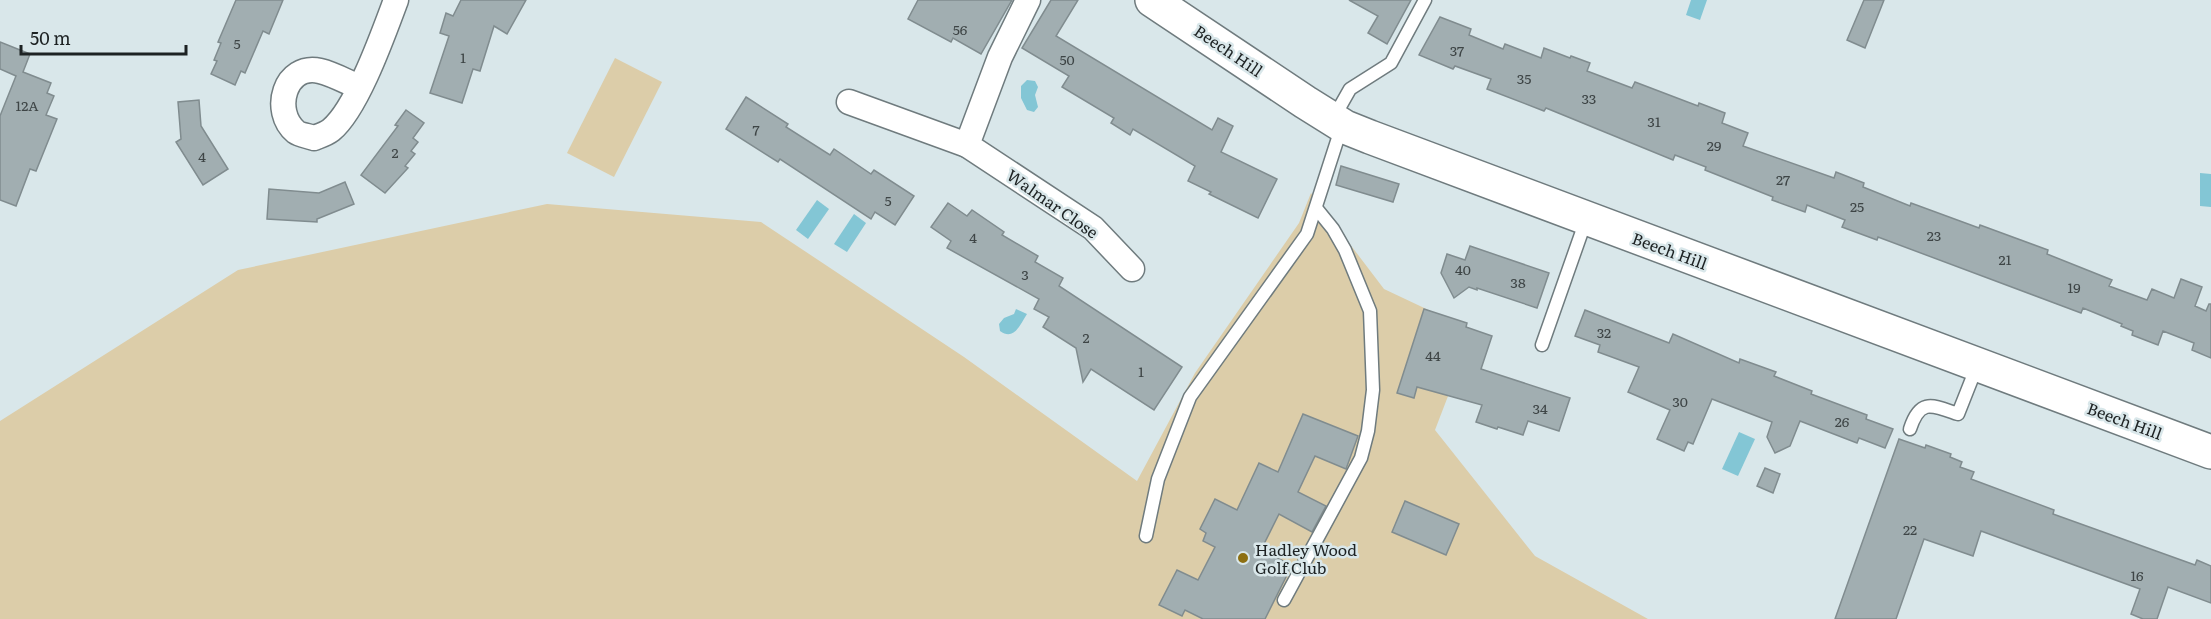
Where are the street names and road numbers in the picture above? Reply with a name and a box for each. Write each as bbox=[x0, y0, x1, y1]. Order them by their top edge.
street label: Beech Hill bbox=[1190, 18, 1268, 82]
street label: Walmar Close bbox=[1002, 163, 1104, 243]
street label: Beech Hill bbox=[1629, 225, 1711, 275]
street label: Beech Hill bbox=[2084, 395, 2166, 445]

